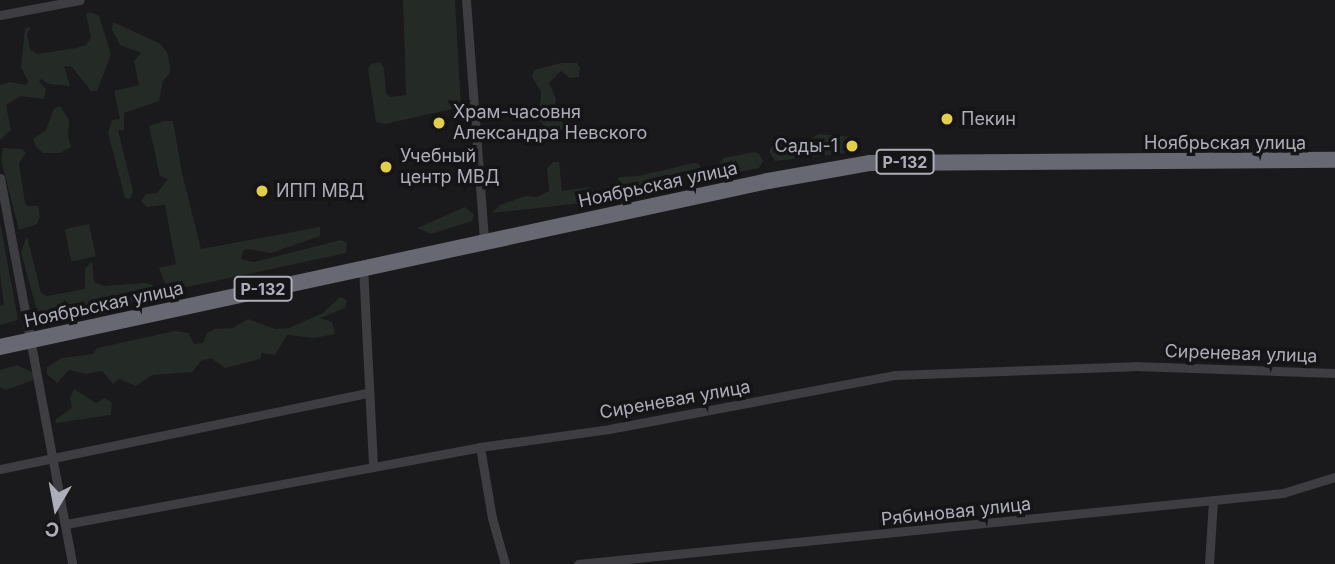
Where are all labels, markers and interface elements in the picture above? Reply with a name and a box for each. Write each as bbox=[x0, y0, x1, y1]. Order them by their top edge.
place label: Храм-часовня Александра Невского bbox=[453, 102, 647, 144]
place label: Пекин bbox=[961, 108, 1016, 130]
marker: Пекин bbox=[939, 111, 955, 127]
marker: Храм-часовня Александра Невского bbox=[431, 115, 447, 131]
street label: Ноябрьская улица bbox=[1144, 132, 1306, 154]
place label: Сады-1 bbox=[775, 135, 838, 157]
marker: Сады-1 bbox=[844, 138, 860, 154]
place label: Учебный центр МВД bbox=[400, 146, 499, 188]
road number: Р-132 bbox=[875, 150, 935, 174]
street label: Ноябрьская улица bbox=[576, 158, 740, 212]
marker: Учебный центр МВД bbox=[378, 159, 394, 175]
place label: ИПП МВД bbox=[276, 180, 364, 202]
marker: ИПП МВД bbox=[254, 183, 270, 199]
road number: Р-132 bbox=[233, 276, 293, 302]
street label: Ноябрьская улица bbox=[22, 278, 186, 332]
street label: Сиреневая улица bbox=[1164, 341, 1318, 367]
street label: Сиреневая улица bbox=[598, 376, 752, 424]
north arrow bbox=[21, 473, 91, 543]
street label: Рябиновая улица bbox=[880, 493, 1032, 531]
text: С bbox=[43, 517, 61, 542]

